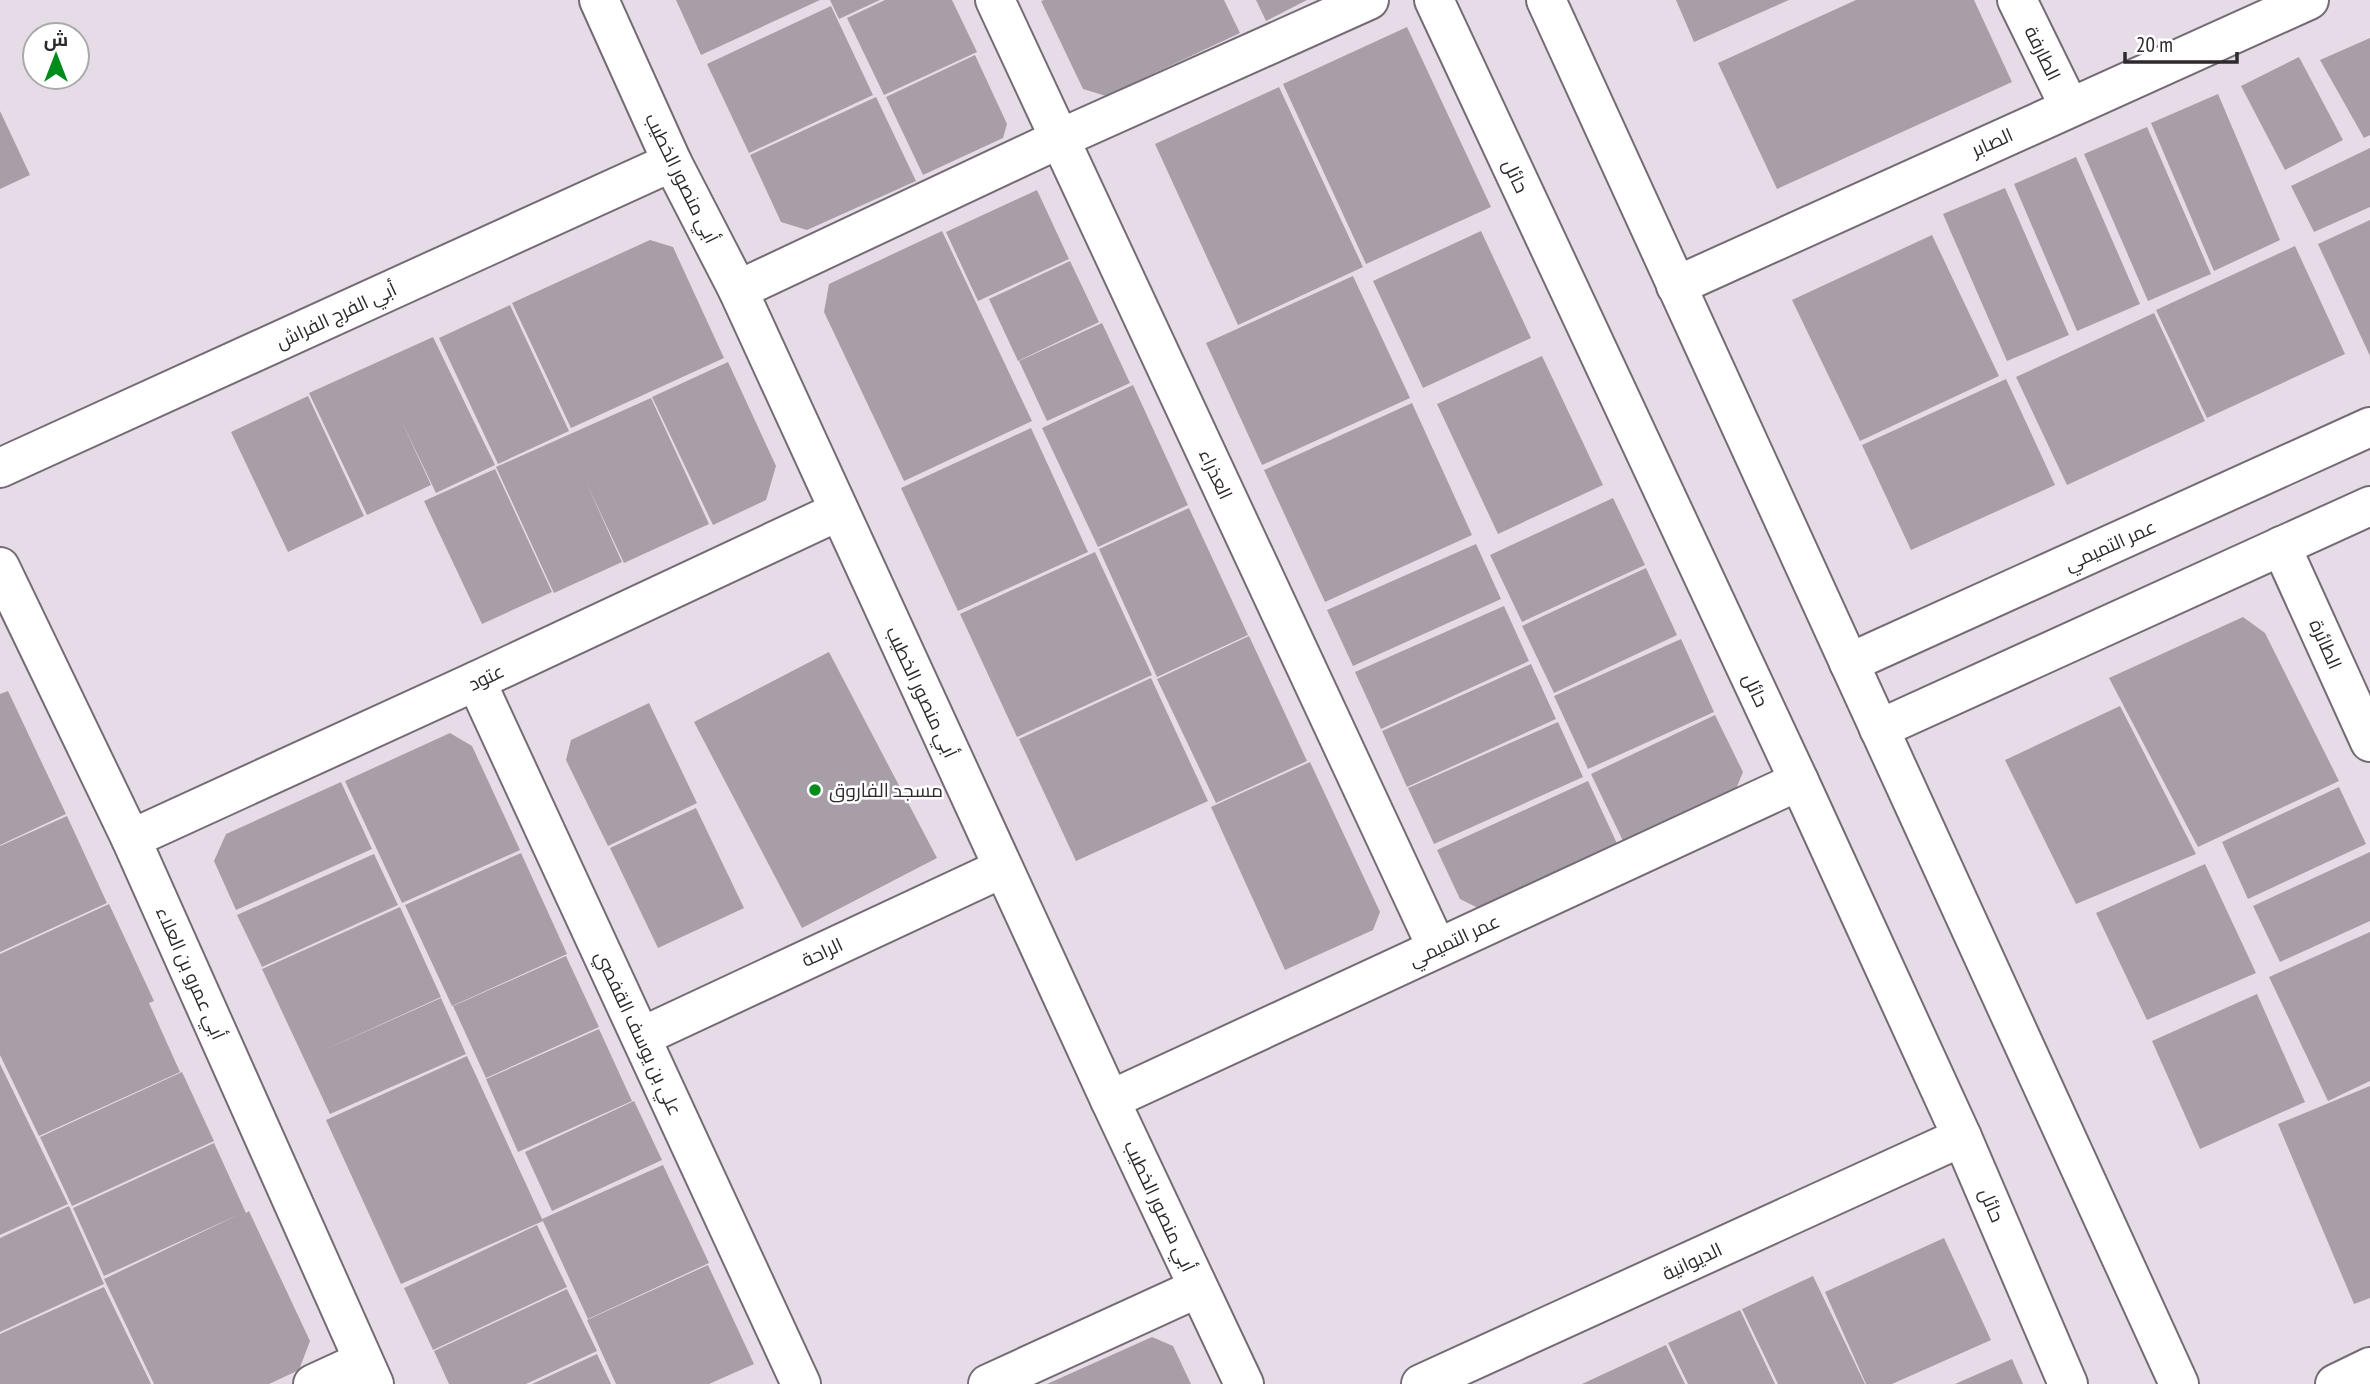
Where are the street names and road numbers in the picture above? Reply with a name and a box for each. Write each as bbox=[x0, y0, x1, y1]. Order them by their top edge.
street label: الطارفة bbox=[2020, 22, 2066, 84]
street label: أبي منصور الخطيب bbox=[637, 109, 724, 248]
street label: الصابر bbox=[1967, 122, 2016, 162]
street label: حائل bbox=[1498, 155, 1534, 197]
street label: أبي الفرج الفراش bbox=[272, 277, 401, 356]
street label: العذراء bbox=[1194, 445, 1238, 503]
street label: عمر التميمي bbox=[2060, 514, 2161, 579]
street label: الطائرة bbox=[2304, 615, 2348, 673]
street label: أبي منصور الخطيب bbox=[878, 623, 963, 763]
street label: عتود bbox=[464, 658, 508, 696]
street label: حائل bbox=[1738, 669, 1774, 711]
street label: أبي عمرو بن العلاء bbox=[148, 903, 231, 1044]
street label: عمر التميمي bbox=[1405, 908, 1505, 974]
street label: الراحة bbox=[798, 932, 846, 972]
street label: علي بن يوسف القفصي bbox=[588, 947, 688, 1120]
street label: أبي منصور الخطيب bbox=[1116, 1137, 1201, 1277]
street label: حائل bbox=[1974, 1184, 2010, 1226]
street label: الديوانية bbox=[1658, 1237, 1726, 1285]

